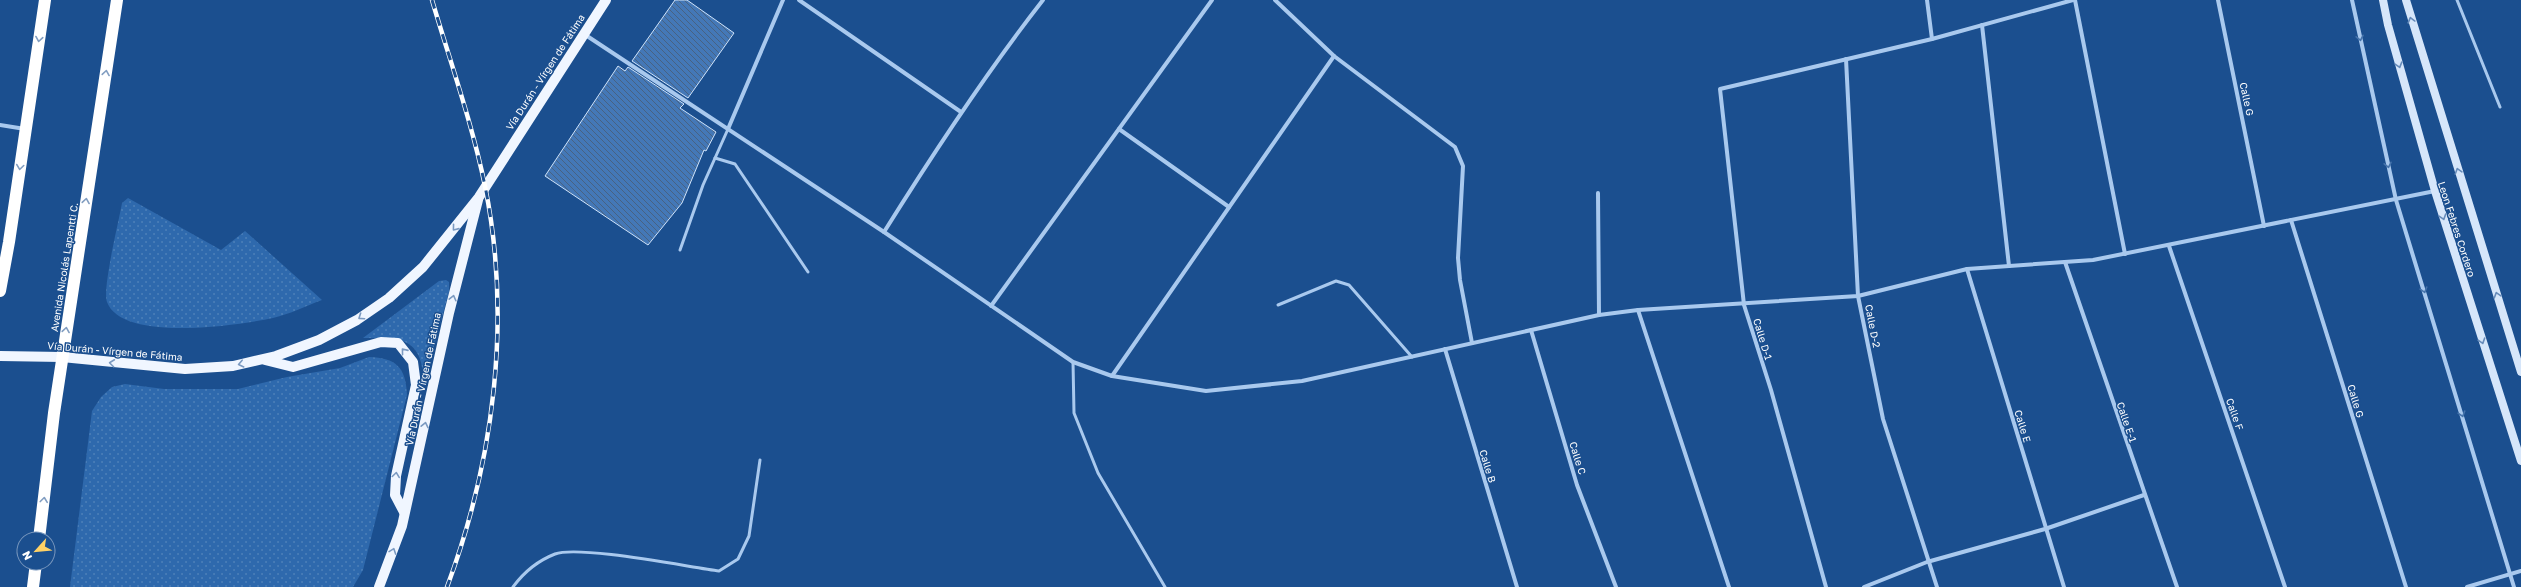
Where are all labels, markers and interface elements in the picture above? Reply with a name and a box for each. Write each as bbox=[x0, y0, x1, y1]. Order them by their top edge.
street label: Vía Durán - Vírgen de Fátima bbox=[503, 12, 587, 132]
one-way arrow bbox=[2407, 17, 2416, 24]
one-way arrow bbox=[35, 35, 44, 42]
one-way arrow bbox=[2356, 35, 2364, 41]
one-way arrow bbox=[2394, 61, 2403, 68]
one-way arrow bbox=[101, 70, 110, 76]
street label: Calle G bbox=[2238, 81, 2256, 117]
one-way arrow bbox=[2384, 162, 2392, 168]
one-way arrow bbox=[15, 164, 24, 170]
one-way arrow bbox=[2454, 168, 2463, 175]
street label: Leon Febres Cordero bbox=[2436, 180, 2478, 278]
one-way arrow bbox=[81, 198, 90, 204]
street label: Avenida Nicolás Lapentti C. bbox=[48, 201, 80, 333]
one-way arrow bbox=[2438, 213, 2447, 220]
one-way arrow bbox=[452, 223, 459, 230]
one-way arrow bbox=[2419, 286, 2428, 293]
one-way arrow bbox=[2493, 292, 2502, 299]
one-way arrow bbox=[449, 295, 457, 301]
street label: Calle D-2 bbox=[1863, 303, 1883, 349]
street label: Vía Durán - Vírgen de Fátima bbox=[403, 311, 443, 447]
one-way arrow bbox=[359, 312, 366, 319]
street label: Calle D-1 bbox=[1751, 317, 1775, 361]
one-way arrow bbox=[61, 327, 70, 333]
one-way arrow bbox=[2477, 337, 2486, 344]
street label: Vía Durán - Vírgen de Fátima bbox=[47, 339, 183, 363]
one-way arrow bbox=[401, 348, 408, 355]
one-way arrow bbox=[109, 359, 115, 368]
one-way arrow bbox=[238, 359, 244, 367]
street label: Calle G bbox=[2345, 383, 2367, 419]
street label: Calle F bbox=[2224, 396, 2246, 432]
street label: Calle E-1 bbox=[2115, 400, 2140, 444]
street label: Calle E bbox=[2012, 408, 2034, 444]
one-way arrow bbox=[2457, 411, 2466, 418]
one-way arrow bbox=[421, 422, 429, 428]
street label: Calle C bbox=[1567, 440, 1589, 476]
street label: Calle B bbox=[1477, 448, 1499, 484]
one-way arrow bbox=[391, 472, 400, 478]
one-way arrow bbox=[39, 497, 48, 503]
north arrow bbox=[16, 531, 56, 571]
one-way arrow bbox=[388, 547, 396, 554]
text: N bbox=[19, 549, 34, 562]

